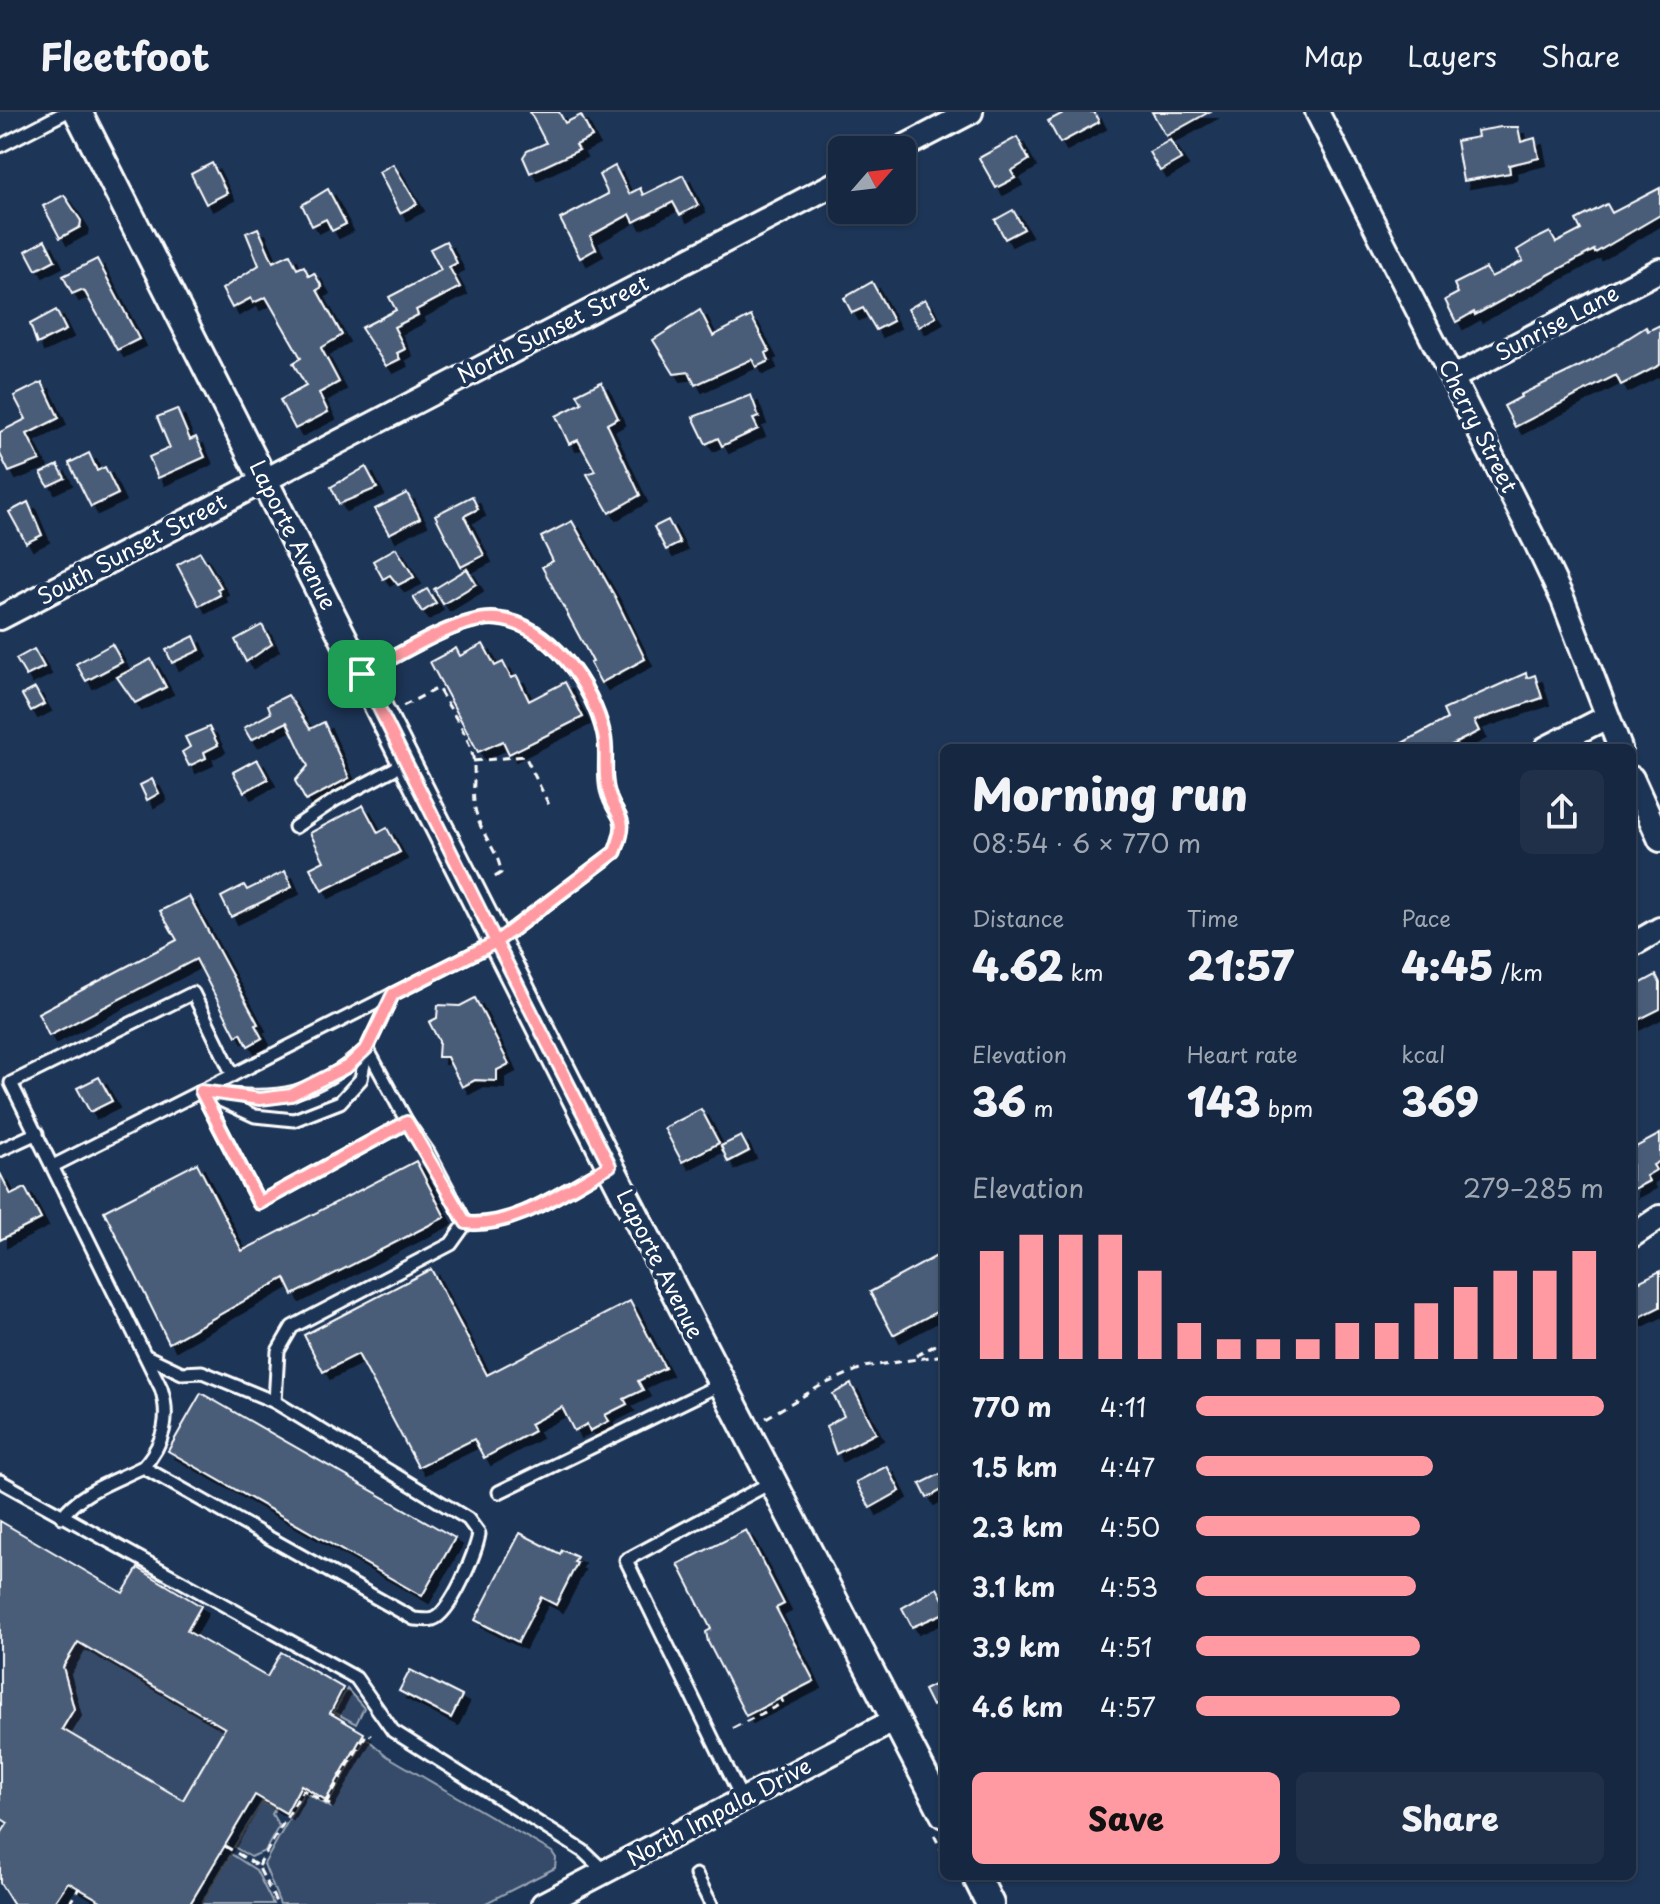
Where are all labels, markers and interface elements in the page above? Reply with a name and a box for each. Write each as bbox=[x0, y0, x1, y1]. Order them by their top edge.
text: Fleetfoot bbox=[40, 27, 210, 84]
text: Map bbox=[1303, 34, 1363, 77]
text: Layers bbox=[1407, 34, 1497, 77]
text: Share bbox=[1541, 34, 1620, 77]
north arrow bbox=[828, 136, 916, 224]
map controls bbox=[828, 136, 916, 224]
street label: North Sunset Street bbox=[451, 265, 654, 390]
street label: Sunrise Lane bbox=[1488, 275, 1624, 368]
street label: Cherry Street bbox=[1432, 353, 1527, 498]
street label: Laporte Avenue bbox=[242, 454, 346, 615]
street label: South Sunset Street bbox=[31, 484, 232, 612]
pin bbox=[328, 640, 396, 708]
icon: arrive bbox=[340, 652, 384, 696]
text: Morning run bbox=[972, 760, 1248, 826]
button: share bbox=[1520, 770, 1604, 854]
text: 08:54 · 6 × 770 m bbox=[972, 823, 1201, 862]
text: Distance bbox=[972, 901, 1064, 934]
text: Time bbox=[1187, 901, 1239, 934]
text: Pace bbox=[1401, 901, 1451, 934]
text: 4.62 bbox=[972, 934, 1063, 995]
text: 21:57 bbox=[1187, 934, 1294, 995]
text: 4:45 bbox=[1401, 934, 1494, 995]
text: km bbox=[1063, 955, 1104, 988]
text: /km bbox=[1494, 955, 1543, 988]
text: Elevation bbox=[972, 1037, 1067, 1070]
text: Heart rate bbox=[1187, 1037, 1298, 1070]
text: kcal bbox=[1401, 1037, 1445, 1070]
text: 36 bbox=[972, 1070, 1026, 1131]
text: 143 bbox=[1187, 1070, 1261, 1131]
text: 369 bbox=[1401, 1070, 1479, 1131]
text: m bbox=[1026, 1091, 1054, 1124]
text: bpm bbox=[1261, 1091, 1313, 1124]
text: Elevation bbox=[972, 1168, 1084, 1207]
text: 279–285 m bbox=[1463, 1168, 1604, 1207]
street label: Laporte Avenue bbox=[609, 1183, 713, 1344]
text: 770 m bbox=[972, 1387, 1052, 1426]
text: 4:11 bbox=[1100, 1387, 1146, 1426]
text: 1.5 km bbox=[972, 1447, 1058, 1486]
text: 4:47 bbox=[1100, 1447, 1155, 1486]
text: 2.3 km bbox=[972, 1507, 1064, 1546]
text: 4:50 bbox=[1100, 1507, 1160, 1546]
text: 3.1 km bbox=[972, 1567, 1055, 1606]
text: 4:53 bbox=[1100, 1567, 1158, 1606]
text: 3.9 km bbox=[972, 1627, 1061, 1666]
text: 4:51 bbox=[1100, 1627, 1152, 1666]
text: 4.6 km bbox=[972, 1687, 1063, 1726]
text: 4:57 bbox=[1100, 1687, 1156, 1726]
street label: North Impala Drive bbox=[620, 1748, 816, 1873]
button: Save bbox=[972, 1772, 1280, 1864]
button: Share bbox=[1296, 1772, 1604, 1864]

